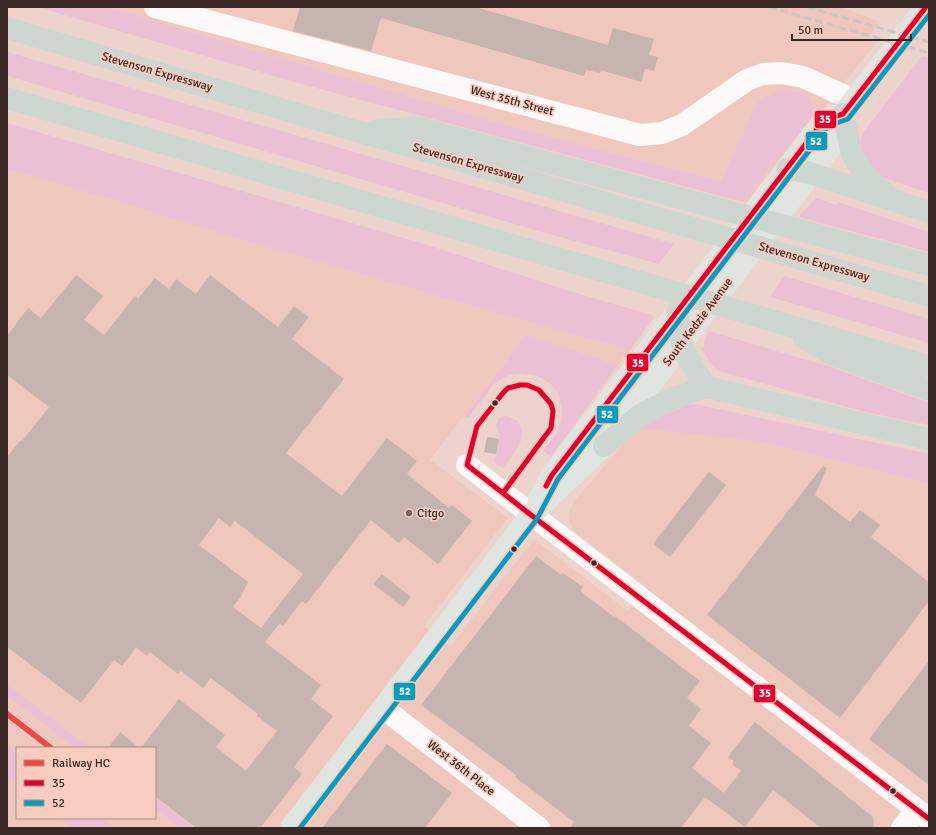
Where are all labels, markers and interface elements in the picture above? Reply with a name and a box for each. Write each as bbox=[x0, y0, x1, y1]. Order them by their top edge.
scale bar bbox=[792, 16, 911, 42]
text: 50 m bbox=[798, 23, 823, 38]
street label: Stevenson Expressway bbox=[100, 49, 215, 95]
street label: West 35th Street bbox=[469, 83, 555, 119]
line badge: 35 bbox=[814, 110, 837, 129]
text: 35 bbox=[819, 113, 831, 126]
line badge: 52 bbox=[805, 131, 828, 151]
text: 52 bbox=[810, 135, 822, 148]
street label: Stevenson Expressway bbox=[411, 140, 526, 186]
street label: Stevenson Expressway bbox=[757, 239, 872, 285]
street label: South Kedzie Avenue bbox=[660, 275, 736, 369]
line badge: 35 bbox=[626, 353, 649, 372]
text: 35 bbox=[632, 357, 644, 370]
unlabelled marker bbox=[490, 398, 500, 408]
line badge: 52 bbox=[596, 405, 619, 424]
text: 52 bbox=[601, 408, 613, 421]
place label: Citgo bbox=[417, 506, 444, 521]
marker: Citgo bbox=[404, 508, 414, 518]
unlabelled marker bbox=[509, 544, 519, 554]
unlabelled marker bbox=[589, 558, 599, 568]
line badge: 52 bbox=[393, 682, 416, 701]
line badge: 35 bbox=[753, 684, 776, 703]
text: 52 bbox=[399, 685, 411, 698]
text: 35 bbox=[759, 687, 771, 700]
street label: West 36th Place bbox=[424, 737, 498, 799]
legend bbox=[16, 747, 156, 819]
text: Railway HC bbox=[52, 756, 110, 771]
text: 35 bbox=[52, 776, 65, 791]
unlabelled marker bbox=[888, 786, 898, 796]
text: 52 bbox=[52, 796, 65, 811]

